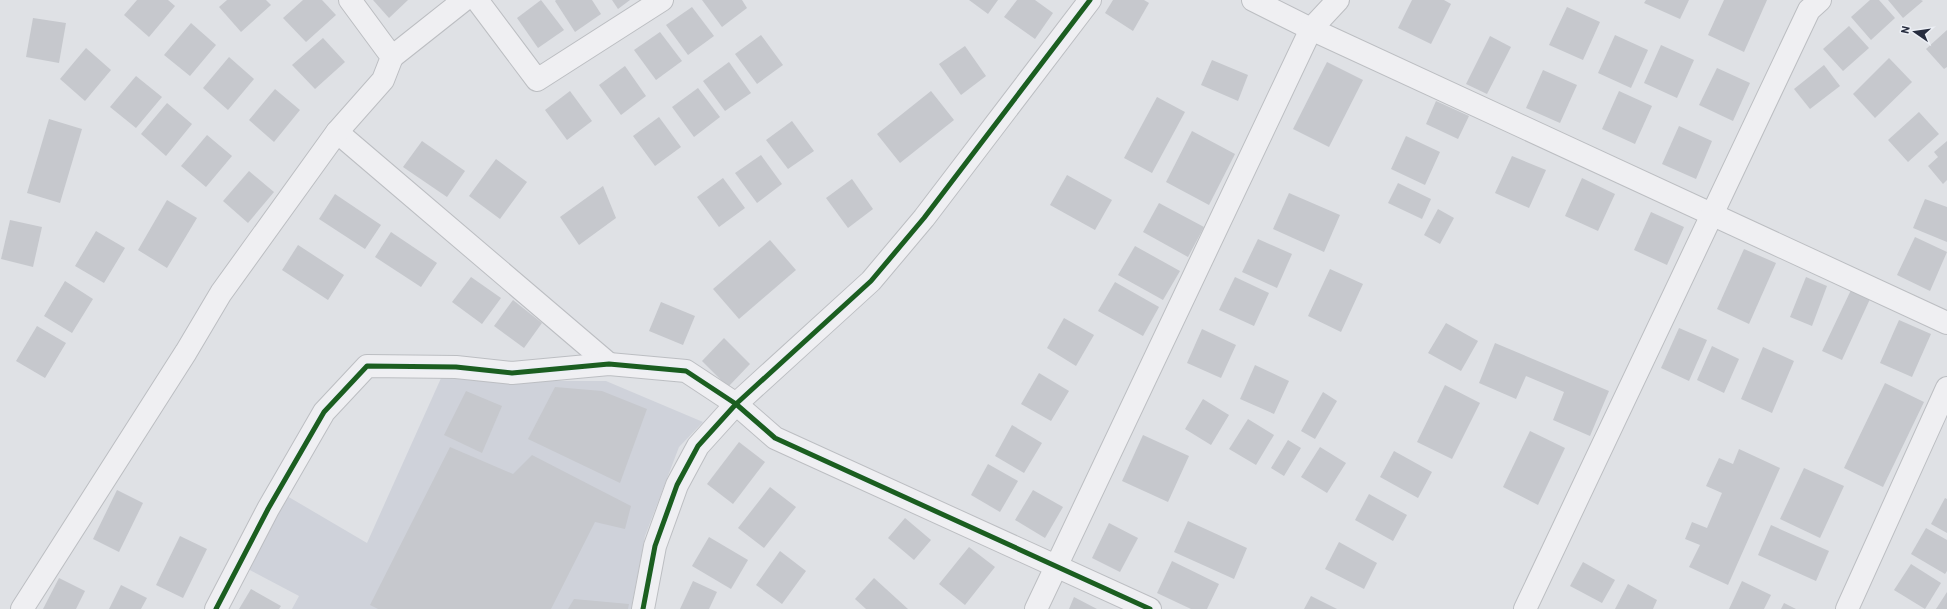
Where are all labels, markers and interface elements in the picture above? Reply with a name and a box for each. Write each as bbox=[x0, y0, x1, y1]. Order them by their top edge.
north arrow bbox=[1895, 12, 1935, 52]
text: N bbox=[1898, 25, 1912, 35]

